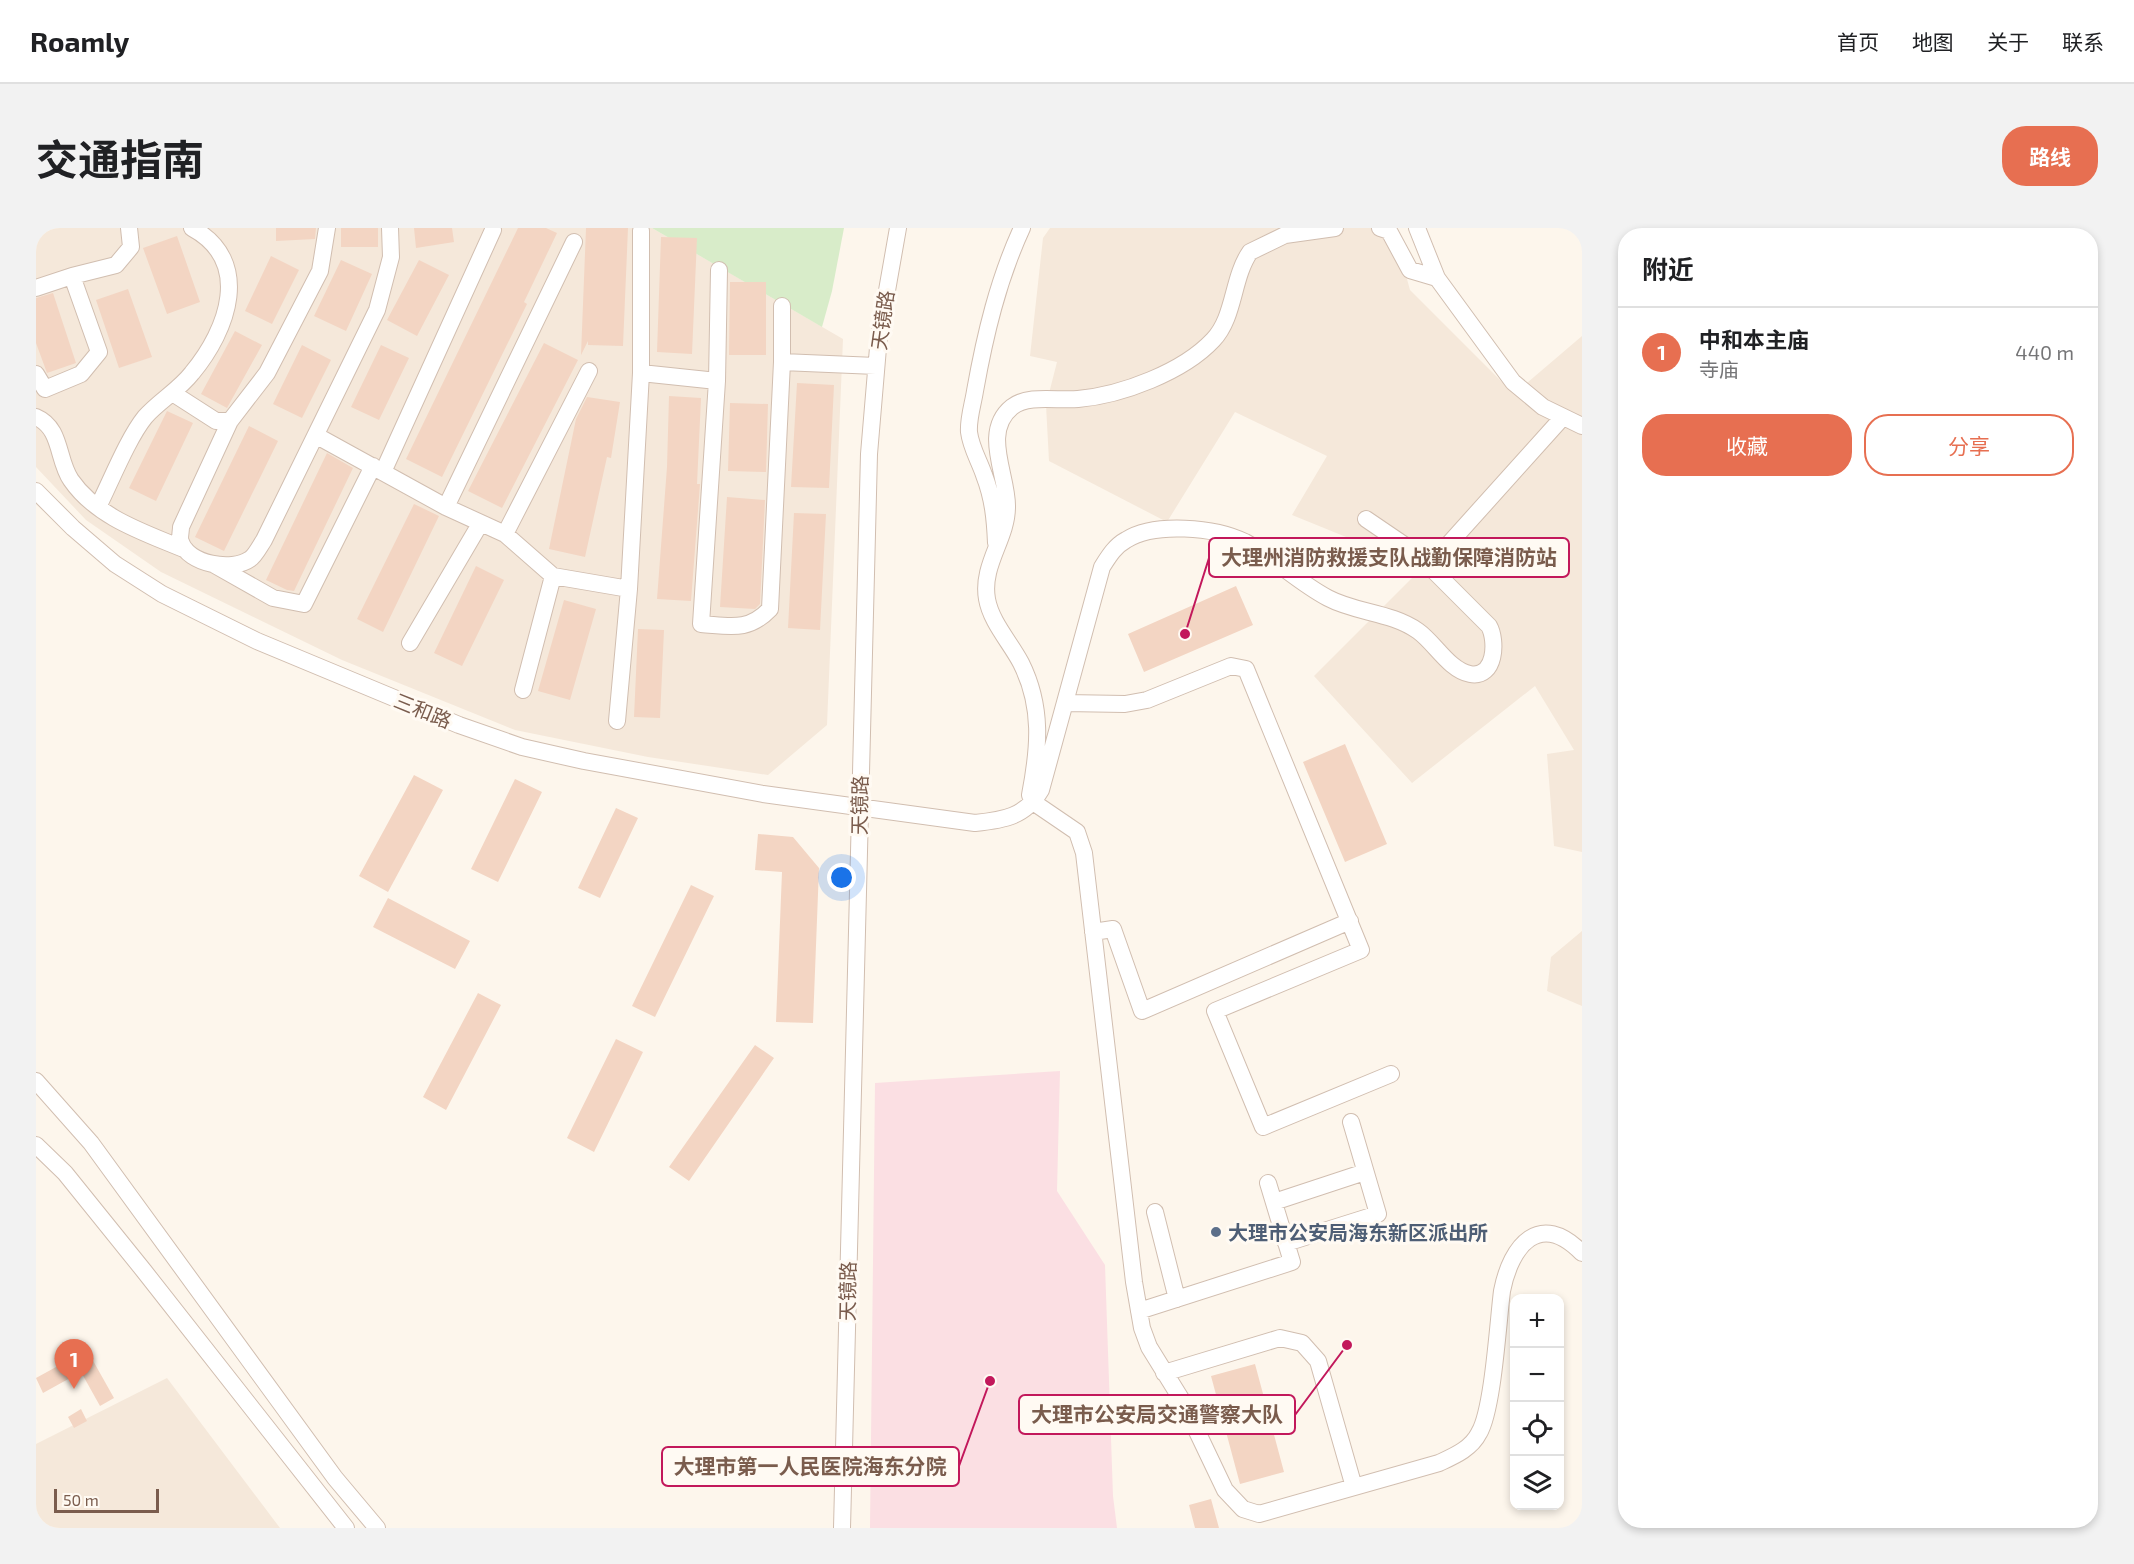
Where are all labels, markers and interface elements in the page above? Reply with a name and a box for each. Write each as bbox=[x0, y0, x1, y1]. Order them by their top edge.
text: Roamly bbox=[30, 24, 129, 58]
text: 首页 bbox=[1837, 29, 1879, 54]
text: 地图 bbox=[1912, 29, 1954, 54]
text: 关于 bbox=[1987, 29, 2029, 54]
text: 联系 bbox=[2062, 29, 2104, 54]
button: 路线 bbox=[2002, 126, 2098, 186]
text: 交通指南 bbox=[36, 133, 204, 183]
text: 附近 bbox=[1642, 253, 1694, 284]
street label: 天镜路 bbox=[866, 289, 898, 351]
text: 中和本主庙 bbox=[1699, 326, 1809, 352]
text: 1 bbox=[1657, 340, 1666, 364]
text: 440 m bbox=[2015, 340, 2074, 364]
text: 寺庙 bbox=[1699, 357, 1739, 381]
button: 收藏 bbox=[1642, 414, 1852, 476]
button: 分享 bbox=[1864, 414, 2074, 476]
callout: 大理州消防救援支队战勤保障消防站 bbox=[1209, 538, 1569, 577]
text: 大理州消防救援支队战勤保障消防站 bbox=[1221, 544, 1557, 569]
street label: 三和路 bbox=[391, 688, 455, 732]
street label: 天镜路 bbox=[846, 775, 872, 835]
your location bbox=[827, 863, 856, 892]
place label: 大理市公安局海东新区派出所 bbox=[1228, 1220, 1488, 1244]
marker: 大理市公安局海东新区派出所 bbox=[1209, 1225, 1223, 1239]
street label: 天镜路 bbox=[834, 1261, 860, 1321]
map controls bbox=[1510, 1294, 1564, 1510]
button: + bbox=[1510, 1294, 1564, 1348]
pin: 1 bbox=[54, 1340, 93, 1389]
button: − bbox=[1510, 1348, 1564, 1402]
callout: 大理市公安局交通警察大队 bbox=[1019, 1395, 1295, 1434]
text: 大理市公安局交通警察大队 bbox=[1031, 1401, 1283, 1426]
button: locate bbox=[1510, 1402, 1564, 1456]
callout: 大理市第一人民医院海东分院 bbox=[662, 1447, 959, 1486]
text: 大理市第一人民医院海东分院 bbox=[674, 1453, 947, 1478]
button: layers bbox=[1510, 1456, 1564, 1510]
scale bar bbox=[54, 1486, 159, 1514]
text: 50 m bbox=[63, 1490, 99, 1509]

